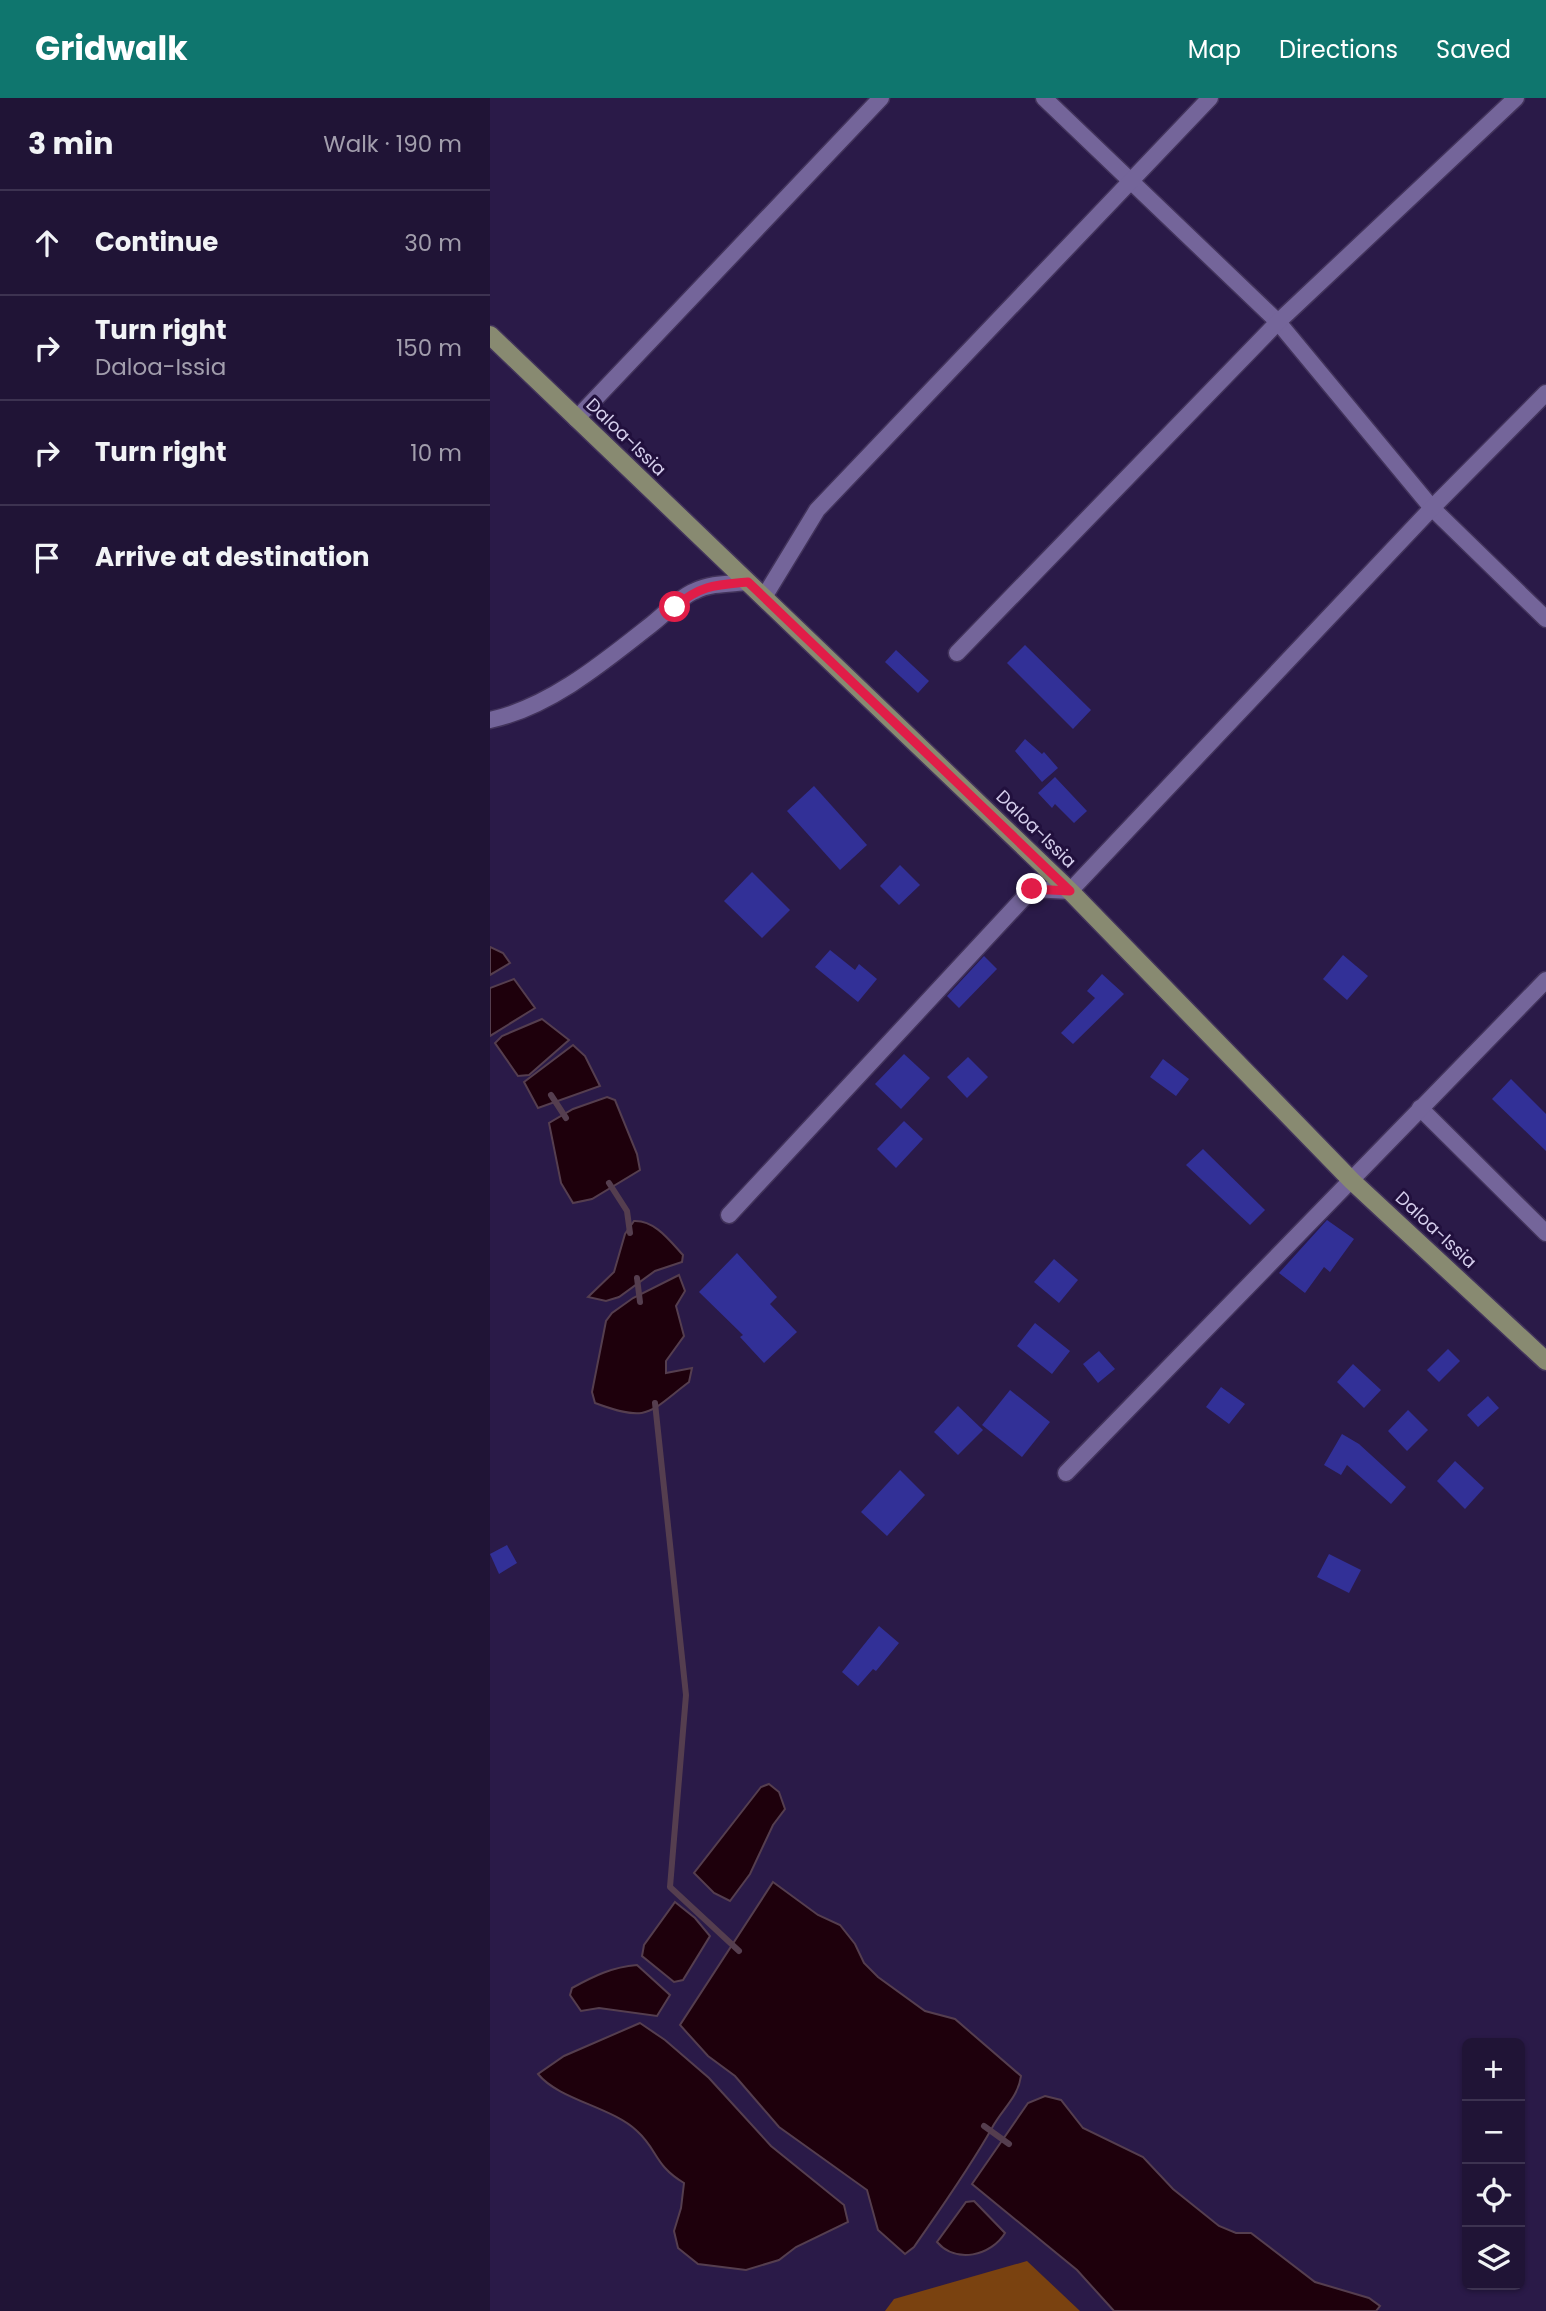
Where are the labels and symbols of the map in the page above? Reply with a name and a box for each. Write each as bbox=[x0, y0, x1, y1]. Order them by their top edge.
street label: Daloa-Issia bbox=[581, 392, 672, 481]
route start bbox=[659, 591, 690, 622]
street label: Daloa-Issia bbox=[991, 784, 1082, 873]
route end bbox=[1016, 873, 1047, 904]
street label: Daloa-Issia bbox=[1390, 1185, 1482, 1274]

